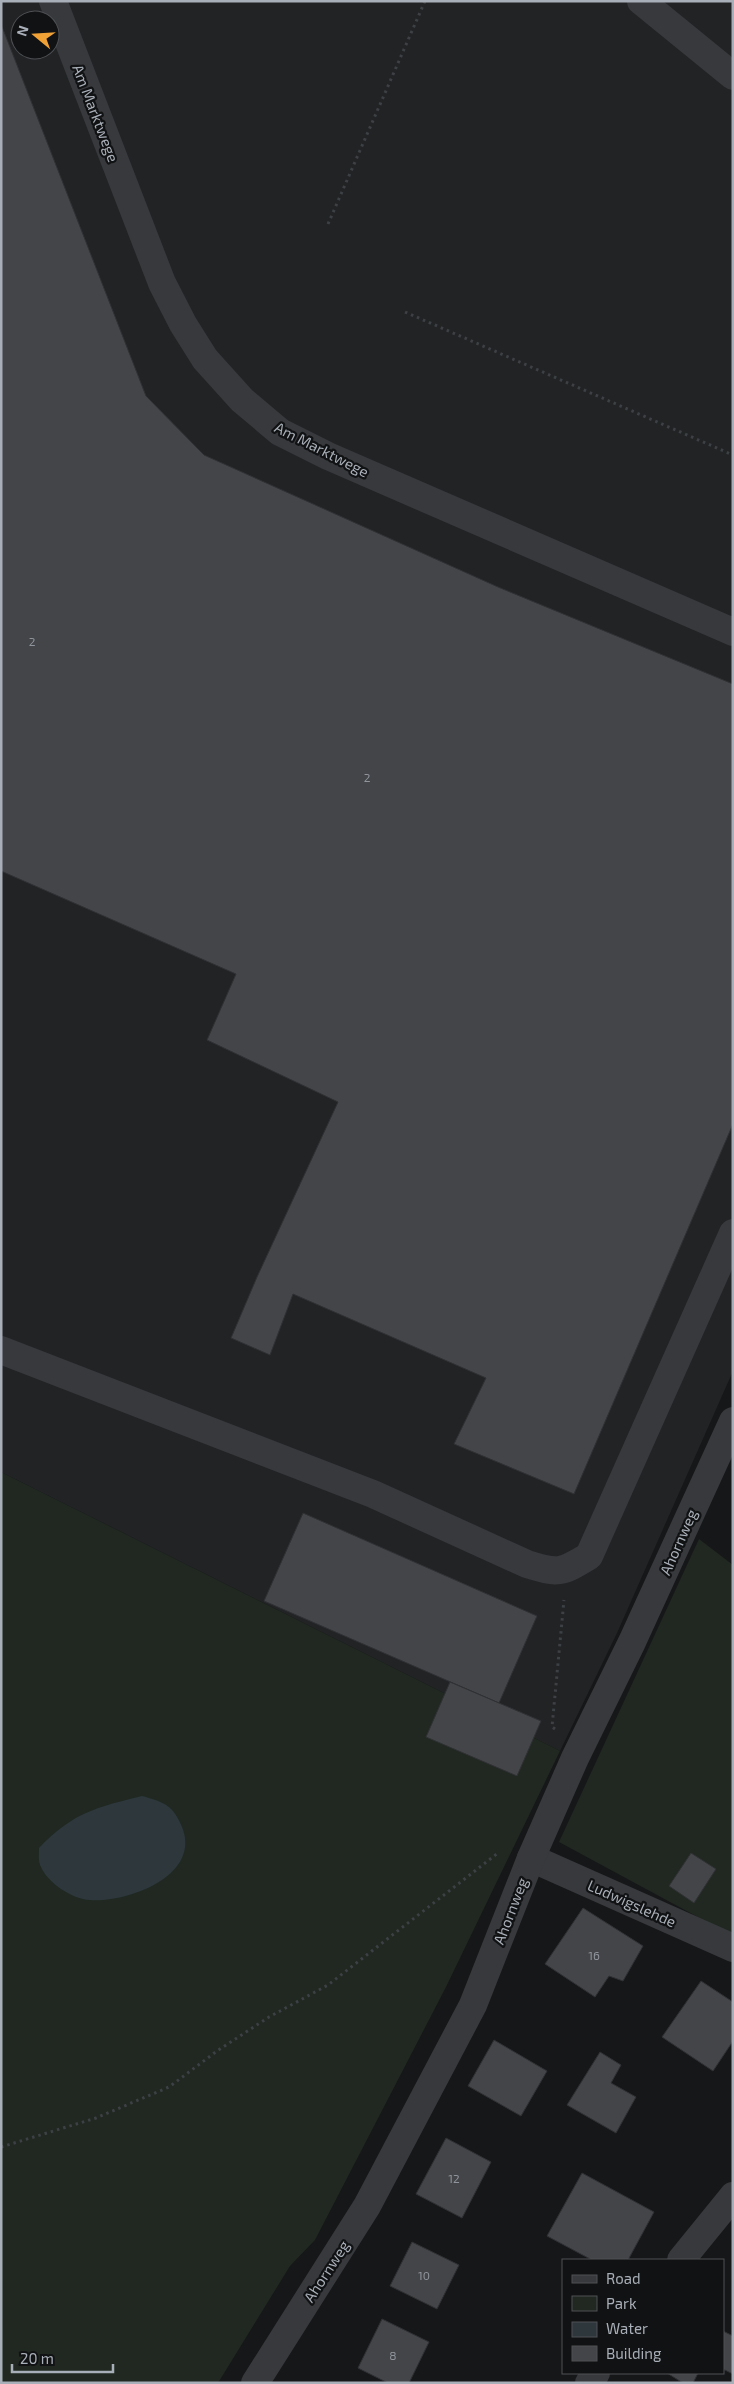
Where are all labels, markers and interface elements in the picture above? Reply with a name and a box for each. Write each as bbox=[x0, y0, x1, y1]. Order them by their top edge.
north arrow bbox=[10, 10, 60, 60]
text: N bbox=[13, 23, 32, 38]
street label: Am Marktwege bbox=[69, 62, 123, 164]
street label: Am Marktwege bbox=[272, 418, 372, 480]
house number: 2 bbox=[29, 634, 36, 648]
house number: 2 bbox=[364, 770, 371, 784]
street label: Ahornweg bbox=[656, 1506, 701, 1578]
street label: Ahornweg bbox=[489, 1875, 531, 1947]
street label: Ludwigslehde bbox=[585, 1875, 679, 1931]
house number: 16 bbox=[588, 1948, 600, 1962]
house number: 12 bbox=[448, 2171, 460, 2185]
street label: Ahornweg bbox=[299, 2236, 353, 2305]
legend bbox=[562, 2259, 724, 2374]
house number: 10 bbox=[418, 2268, 430, 2282]
text: Road bbox=[606, 2269, 641, 2287]
text: Park bbox=[606, 2294, 637, 2312]
text: Water bbox=[606, 2319, 648, 2337]
scale bar bbox=[12, 2342, 114, 2374]
text: Building bbox=[606, 2344, 662, 2362]
house number: 8 bbox=[389, 2348, 397, 2362]
text: 20 m bbox=[20, 2349, 54, 2367]

